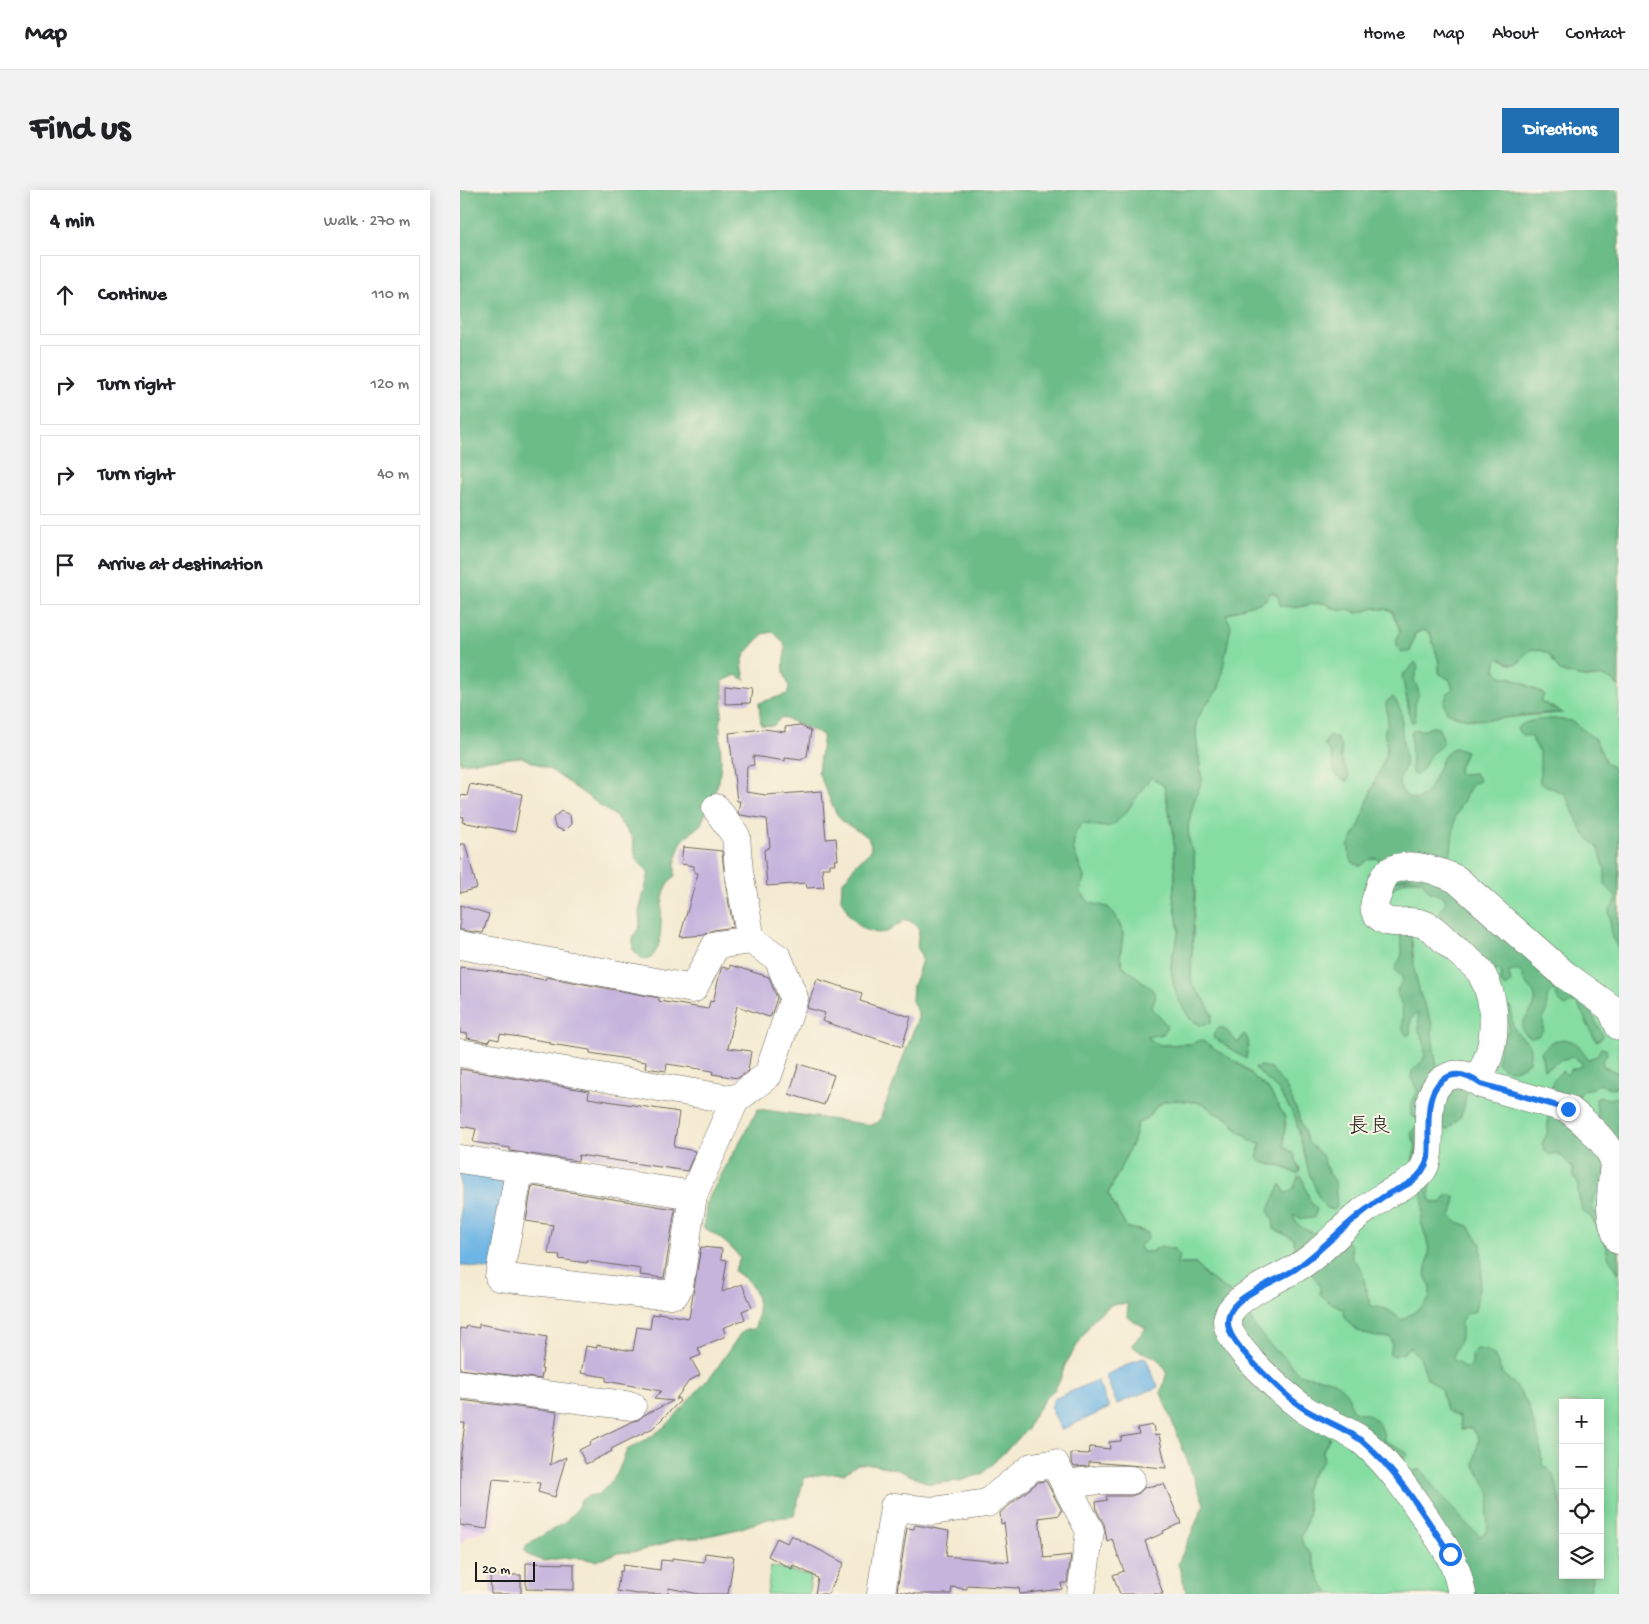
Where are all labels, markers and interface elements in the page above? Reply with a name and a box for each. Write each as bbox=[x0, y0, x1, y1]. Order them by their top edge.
text: Map bbox=[25, 20, 67, 49]
text: Home bbox=[1363, 24, 1405, 45]
text: Map bbox=[1433, 24, 1464, 45]
text: About bbox=[1492, 24, 1538, 45]
text: Contact bbox=[1566, 24, 1624, 45]
button: Directions bbox=[1502, 108, 1619, 153]
text: Find us bbox=[30, 110, 130, 151]
text: 4 min bbox=[50, 210, 94, 235]
text: Walk · 270 m bbox=[324, 213, 410, 232]
icon: ahead bbox=[51, 281, 79, 309]
text: Continue bbox=[98, 284, 167, 307]
text: 110 m bbox=[372, 286, 409, 305]
icon: right bbox=[51, 371, 79, 399]
text: Turn right bbox=[98, 374, 174, 397]
text: 120 m bbox=[370, 376, 409, 395]
icon: right bbox=[51, 461, 79, 489]
text: Turn right bbox=[98, 464, 174, 487]
text: 40 m bbox=[377, 466, 409, 485]
icon: arrive bbox=[51, 551, 79, 579]
text: Arrive at destination bbox=[98, 554, 262, 577]
route end bbox=[1557, 1098, 1580, 1121]
district label: 長良 bbox=[1348, 1114, 1390, 1141]
map controls bbox=[1559, 1399, 1604, 1579]
button: + bbox=[1559, 1399, 1604, 1444]
button: − bbox=[1559, 1444, 1604, 1489]
button: locate bbox=[1559, 1489, 1604, 1534]
button: layers bbox=[1559, 1534, 1604, 1579]
route start bbox=[1439, 1543, 1462, 1566]
scale bar bbox=[475, 1559, 535, 1582]
text: 20 m bbox=[482, 1562, 510, 1579]

